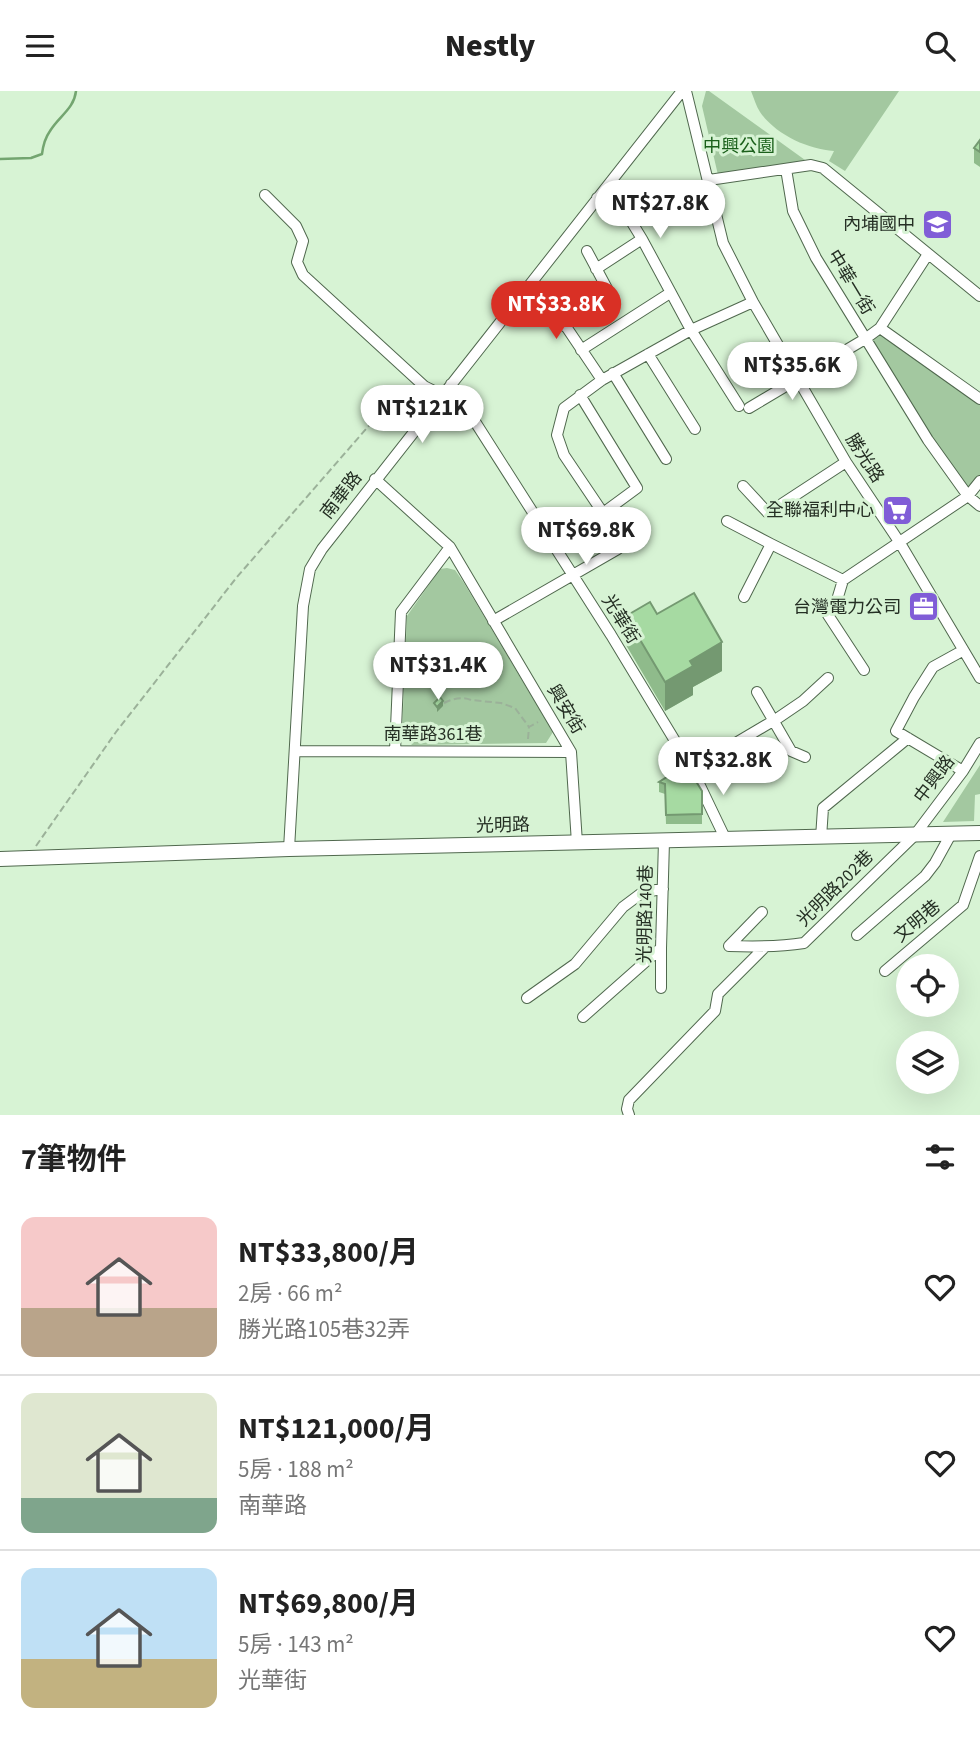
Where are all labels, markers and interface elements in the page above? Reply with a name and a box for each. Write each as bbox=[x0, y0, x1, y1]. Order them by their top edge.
text: Nestly bbox=[445, 23, 535, 69]
icon: menu bbox=[21, 27, 59, 65]
icon: search bbox=[921, 27, 959, 65]
park label: 中興公園 bbox=[703, 134, 775, 159]
pin: NT$27.8K bbox=[588, 181, 732, 240]
text: NT$27.8K bbox=[611, 186, 709, 219]
school or university icon: 內埔國中 bbox=[921, 207, 955, 241]
place label: 內埔國中 bbox=[843, 212, 915, 237]
street label: 中華一街 bbox=[821, 245, 880, 320]
pin: NT$33.8K bbox=[484, 281, 628, 341]
text: NT$33.8K bbox=[507, 287, 605, 320]
pin: NT$35.6K bbox=[720, 343, 864, 402]
text: NT$35.6K bbox=[743, 348, 841, 381]
pin: NT$121K bbox=[357, 385, 487, 445]
text: NT$121K bbox=[377, 391, 467, 424]
street label: 勝光路 bbox=[839, 429, 890, 488]
street label: 南華路 bbox=[315, 466, 368, 524]
supermarket icon: 全聯福利中心 bbox=[880, 493, 914, 527]
place label: 全聯福利中心 bbox=[766, 498, 874, 523]
pin: NT$69.8K bbox=[514, 507, 658, 567]
text: NT$69.8K bbox=[537, 513, 635, 546]
street label: 光華街 bbox=[596, 590, 645, 649]
office icon: 台灣電力公司 bbox=[907, 590, 941, 624]
place label: 台灣電力公司 bbox=[793, 595, 901, 620]
pin: NT$31.4K bbox=[366, 643, 510, 702]
text: NT$31.4K bbox=[389, 648, 487, 681]
street label: 興安街 bbox=[541, 680, 590, 739]
street label: 南華路361巷 bbox=[384, 722, 482, 747]
pin: NT$32.8K bbox=[651, 737, 795, 797]
text: NT$32.8K bbox=[674, 743, 772, 776]
street label: 中興路 bbox=[908, 750, 961, 808]
street label: 光明路 bbox=[476, 813, 530, 838]
street label: 光明路202巷 bbox=[792, 845, 879, 932]
street label: 光明路140巷 bbox=[632, 864, 659, 964]
street label: 文明巷 bbox=[889, 894, 946, 948]
map controls bbox=[896, 954, 959, 1094]
button: locate bbox=[896, 954, 959, 1017]
button: layers bbox=[896, 1031, 959, 1094]
text: 7筆物件 bbox=[21, 1138, 127, 1181]
icon: filters bbox=[921, 1138, 959, 1176]
text: NT$33,800/月 bbox=[238, 1231, 419, 1274]
icon: home bbox=[77, 1245, 161, 1329]
icon: heart bbox=[921, 1268, 959, 1306]
text: 2房 · 66 m² bbox=[238, 1277, 342, 1310]
text: 勝光路105巷32弄 bbox=[238, 1313, 410, 1346]
text: NT$121,000/月 bbox=[238, 1407, 435, 1450]
icon: home bbox=[77, 1421, 161, 1505]
icon: heart bbox=[921, 1444, 959, 1482]
text: 5房 · 188 m² bbox=[238, 1453, 354, 1486]
text: 南華路 bbox=[238, 1489, 307, 1522]
text: NT$69,800/月 bbox=[238, 1582, 419, 1625]
icon: home bbox=[77, 1596, 161, 1680]
icon: heart bbox=[921, 1619, 959, 1657]
text: 5房 · 143 m² bbox=[238, 1628, 354, 1661]
text: 光華街 bbox=[238, 1664, 307, 1697]

